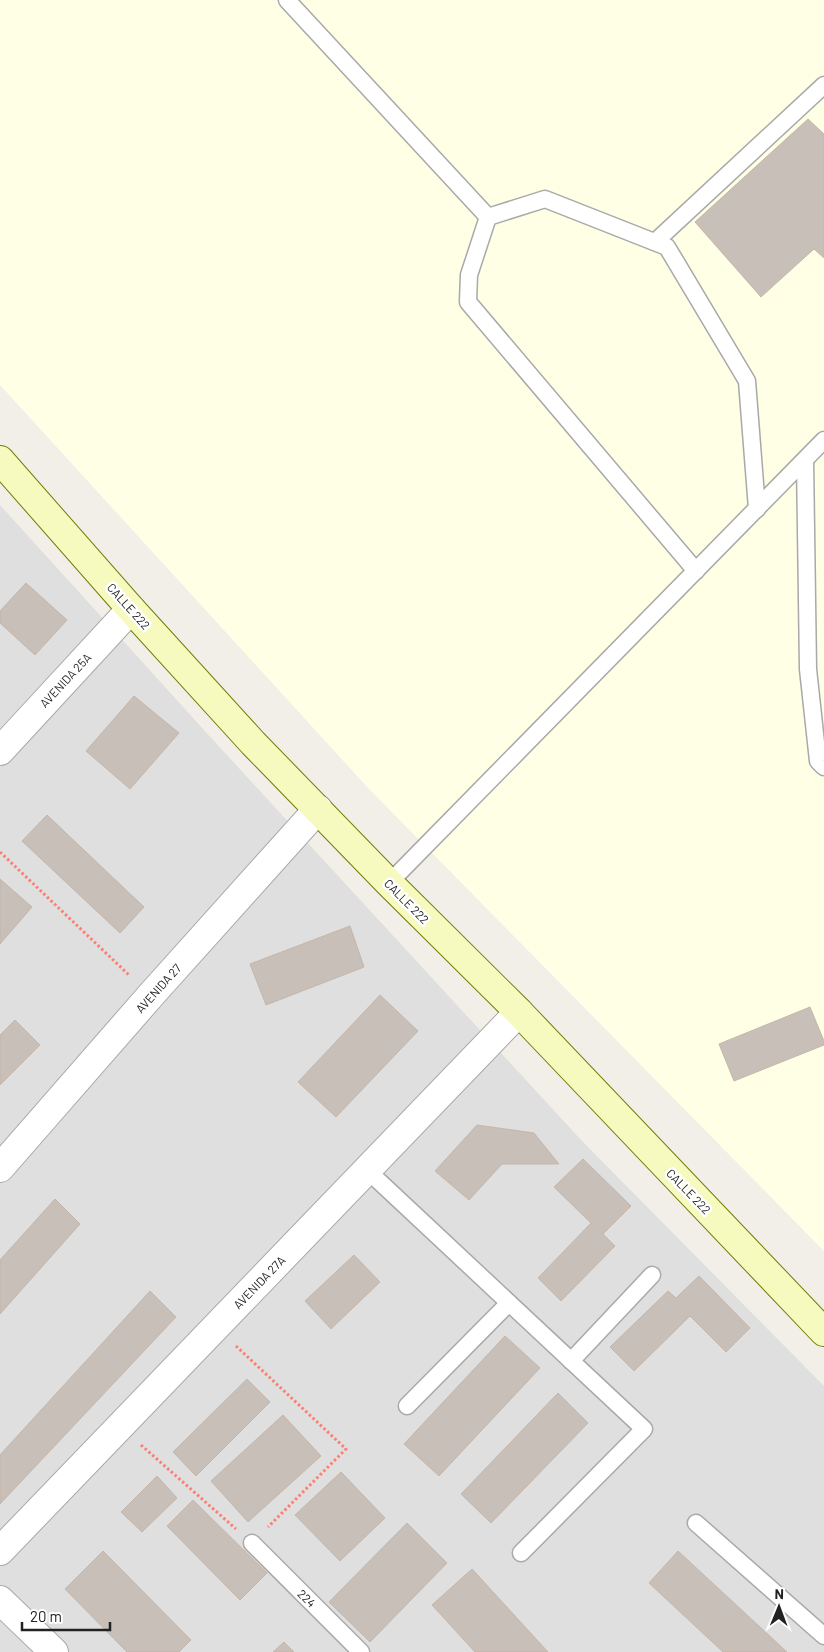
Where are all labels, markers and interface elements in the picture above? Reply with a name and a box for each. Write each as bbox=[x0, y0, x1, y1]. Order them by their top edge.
street label: CALLE 222 bbox=[105, 580, 153, 632]
street label: AVENIDA 25A bbox=[36, 650, 94, 710]
street label: CALLE 222 bbox=[382, 876, 432, 926]
street label: AVENIDA 27 bbox=[132, 960, 184, 1015]
street label: CALLE 222 bbox=[664, 1166, 714, 1216]
street label: AVENIDA 27A bbox=[230, 1253, 288, 1311]
north arrow bbox=[754, 1582, 804, 1632]
text: N bbox=[774, 1585, 784, 1602]
street label: 224 bbox=[295, 1586, 319, 1610]
scale bar bbox=[22, 1600, 110, 1632]
text: 20 m bbox=[30, 1607, 62, 1625]

